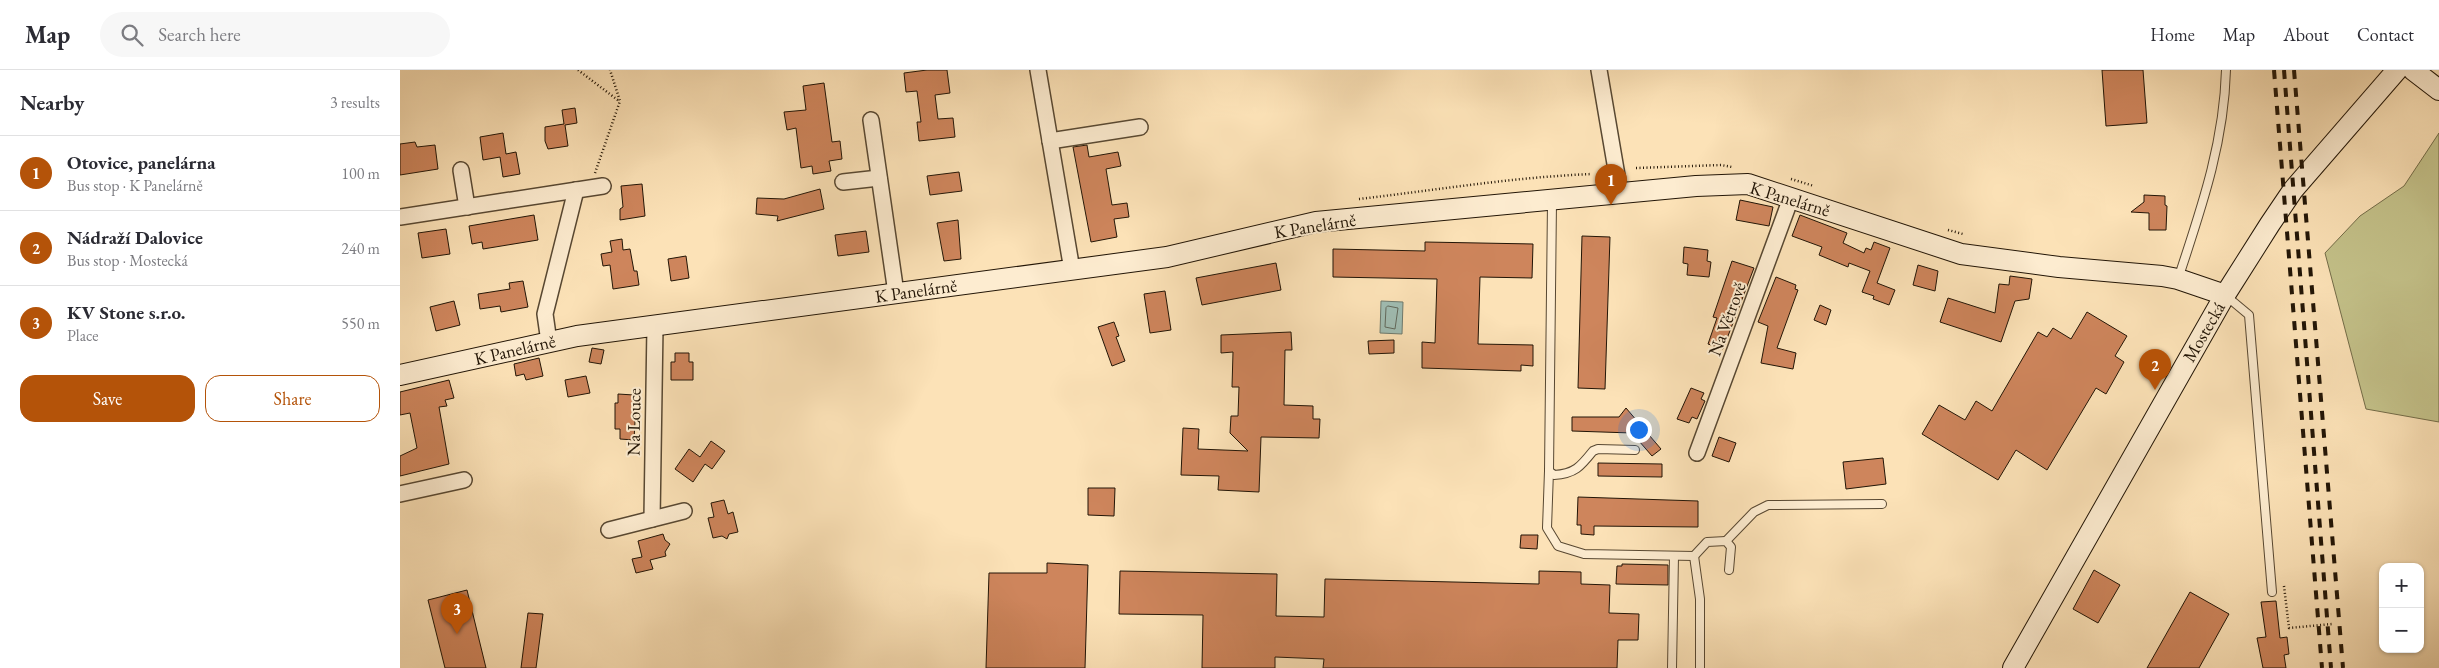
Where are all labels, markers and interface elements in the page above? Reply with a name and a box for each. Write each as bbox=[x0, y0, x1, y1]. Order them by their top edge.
search box bbox=[100, 12, 450, 57]
text: Map bbox=[25, 19, 70, 50]
icon: search bbox=[118, 21, 146, 49]
text: Search here bbox=[158, 22, 241, 47]
text: Home bbox=[2150, 23, 2195, 46]
text: Map bbox=[2223, 23, 2255, 46]
text: About bbox=[2283, 23, 2329, 46]
text: Contact bbox=[2357, 23, 2414, 46]
text: Nearby bbox=[20, 89, 84, 116]
text: 3 results bbox=[330, 92, 380, 113]
text: Otovice, panelárna bbox=[67, 150, 216, 175]
text: 1 bbox=[32, 163, 40, 184]
text: 100 m bbox=[341, 163, 380, 184]
pin: 1 bbox=[1595, 164, 1627, 205]
text: Bus stop · K Panelárně bbox=[67, 175, 203, 196]
street label: K Panelárně bbox=[1747, 175, 1833, 222]
street label: K Panelárně bbox=[1272, 208, 1358, 243]
text: Nádraží Dalovice bbox=[67, 225, 203, 250]
text: 2 bbox=[32, 238, 40, 259]
text: 240 m bbox=[341, 238, 380, 259]
text: Bus stop · Mostecká bbox=[67, 250, 188, 271]
street label: K Panelárně bbox=[873, 273, 958, 308]
street label: Na Větrově bbox=[1703, 279, 1751, 359]
street label: Mostecká bbox=[2177, 297, 2230, 366]
text: KV Stone s.r.o. bbox=[67, 300, 185, 325]
text: 3 bbox=[32, 313, 40, 334]
text: 550 m bbox=[341, 313, 380, 334]
text: Place bbox=[67, 325, 99, 346]
street label: K Panelárně bbox=[472, 329, 558, 370]
pin: 2 bbox=[2139, 349, 2171, 390]
button: Save bbox=[20, 375, 195, 422]
button: Share bbox=[205, 375, 380, 422]
street label: Na Louce bbox=[621, 388, 646, 456]
your location bbox=[1626, 417, 1652, 443]
map controls bbox=[2379, 563, 2424, 653]
button: + bbox=[2379, 563, 2424, 608]
pin: 3 bbox=[441, 593, 473, 634]
button: − bbox=[2379, 608, 2424, 653]

